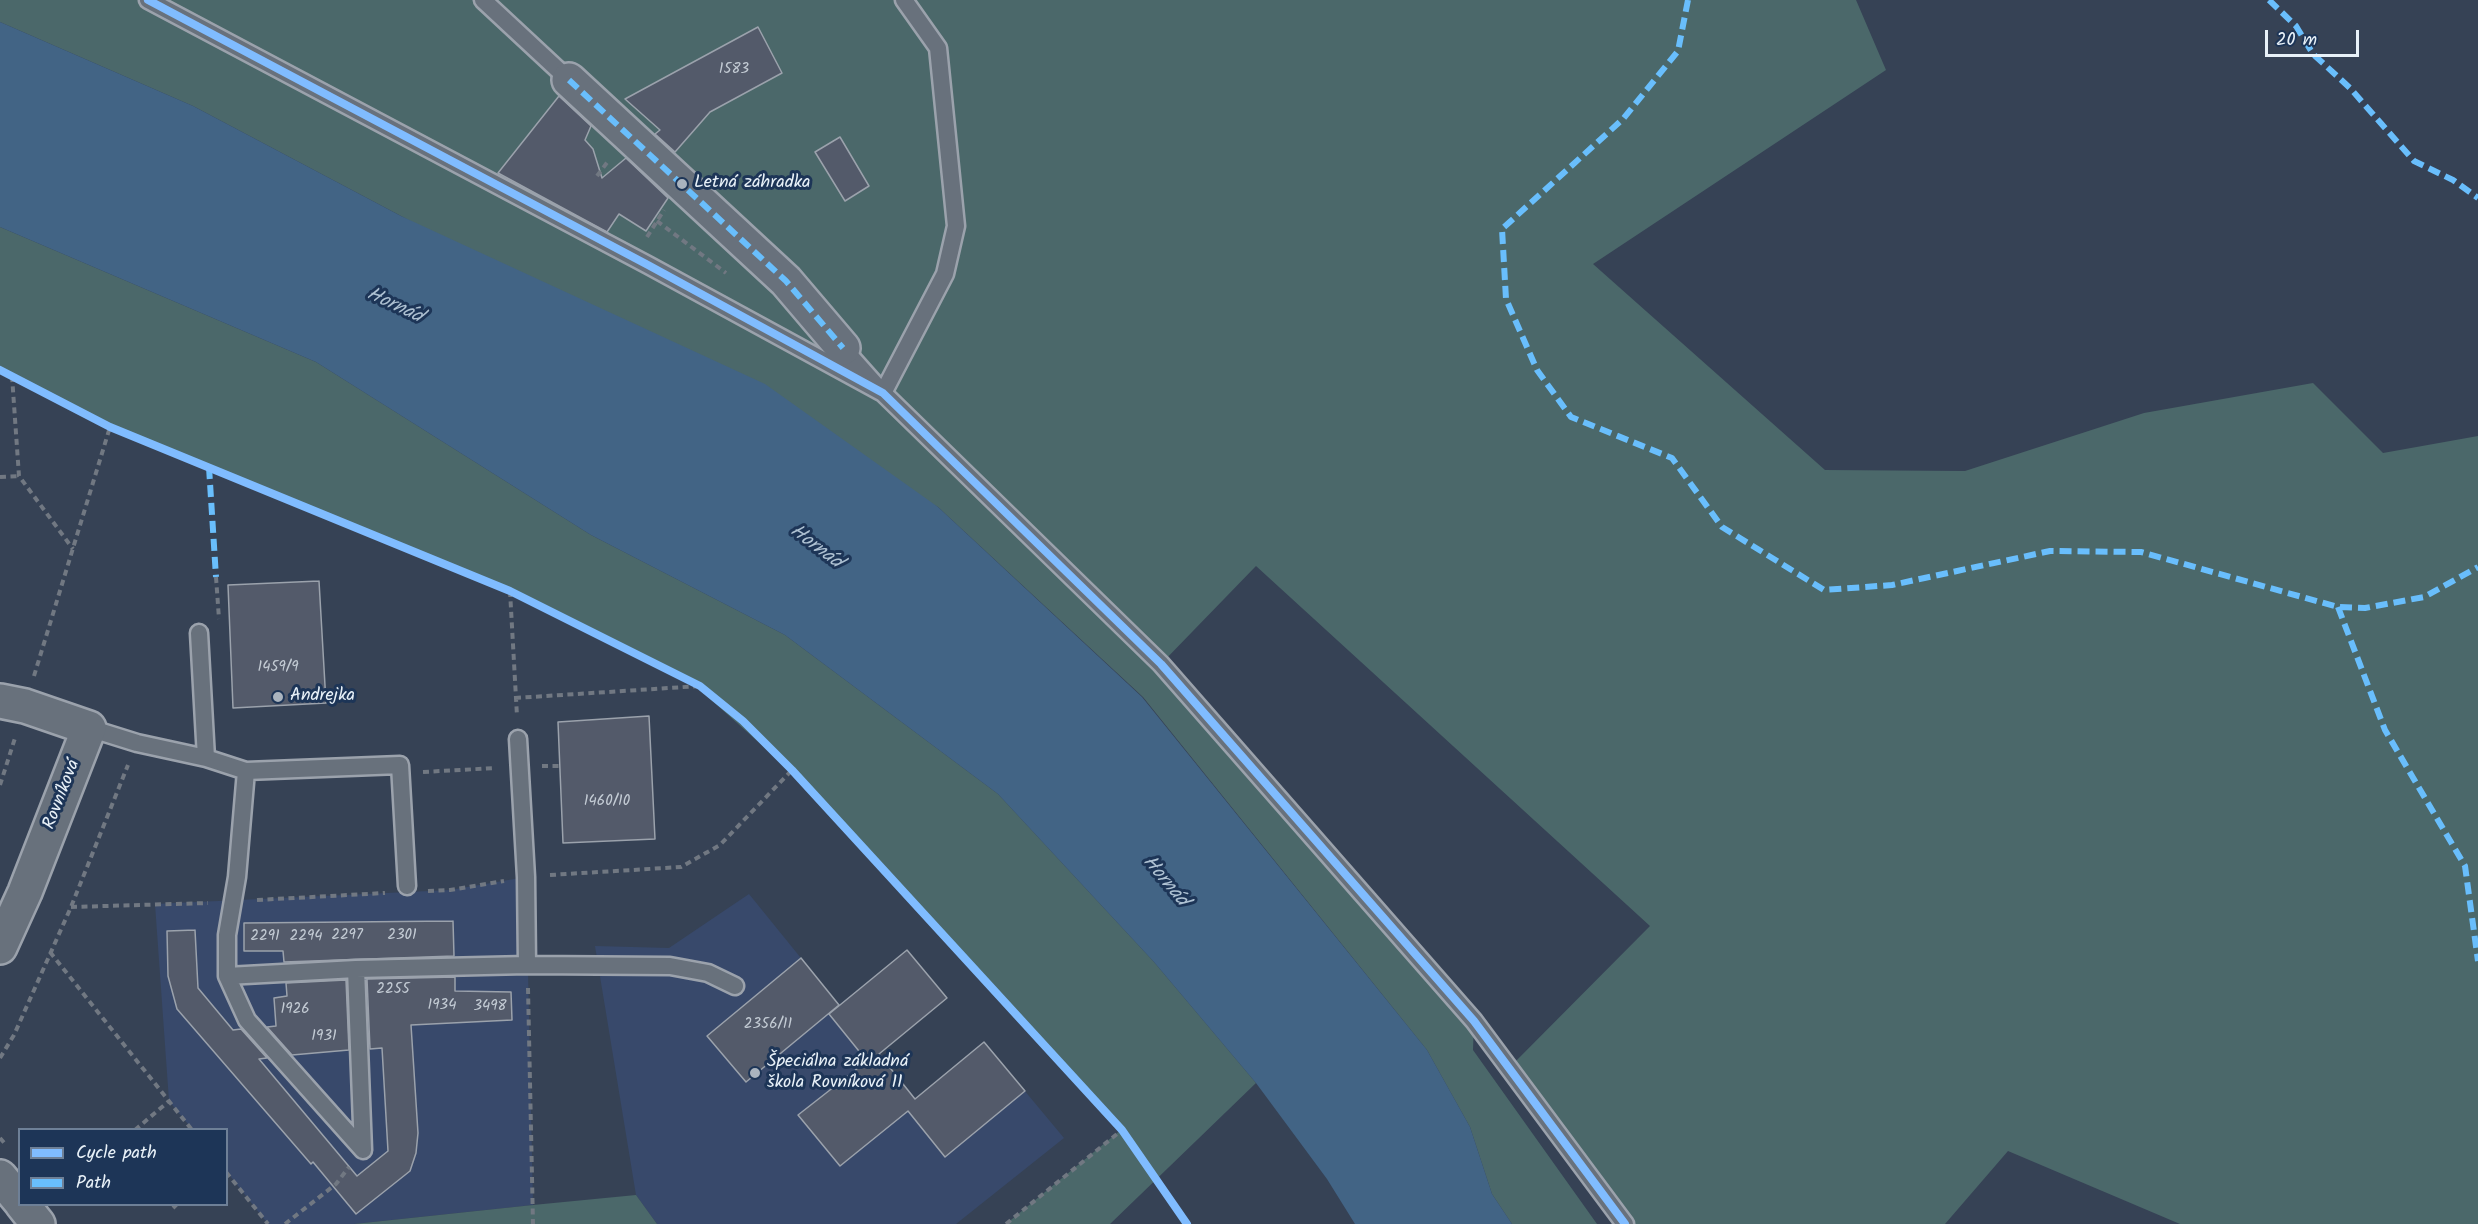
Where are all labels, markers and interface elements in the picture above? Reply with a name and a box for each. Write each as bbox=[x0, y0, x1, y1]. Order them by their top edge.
scale bar bbox=[2268, 18, 2362, 56]
text: 20 m bbox=[2276, 26, 2317, 55]
house number: 1583 bbox=[719, 61, 749, 79]
place label: Letná záhradka bbox=[694, 173, 811, 195]
marker: Letná záhradka bbox=[675, 177, 689, 191]
water label: Hornád bbox=[362, 284, 426, 330]
water label: Hornád bbox=[784, 521, 846, 575]
house number: 1459/9 bbox=[258, 659, 298, 677]
place label: Andrejka bbox=[290, 686, 355, 708]
marker: Andrejka bbox=[271, 690, 285, 704]
street label: Rovníková bbox=[40, 757, 86, 833]
house number: 1460/10 bbox=[584, 793, 630, 811]
water label: Hornád bbox=[1136, 852, 1192, 912]
house number: 2297 bbox=[331, 927, 363, 945]
house number: 2301 bbox=[387, 927, 417, 945]
house number: 2291 bbox=[250, 928, 280, 946]
house number: 2294 bbox=[289, 928, 323, 946]
house number: 2255 bbox=[376, 981, 410, 999]
house number: 1934 bbox=[428, 997, 456, 1015]
house number: 3498 bbox=[473, 998, 507, 1016]
house number: 1926 bbox=[280, 1001, 310, 1019]
house number: 2356/11 bbox=[744, 1016, 792, 1034]
house number: 1931 bbox=[311, 1028, 337, 1046]
place label: Špeciálna základná škola Rovníková 11 bbox=[767, 1052, 908, 1094]
marker: Špeciálna základná škola Rovníková 11 bbox=[748, 1066, 762, 1080]
legend bbox=[18, 1128, 228, 1206]
text: Cycle path bbox=[76, 1139, 157, 1168]
text: Path bbox=[76, 1169, 111, 1198]

